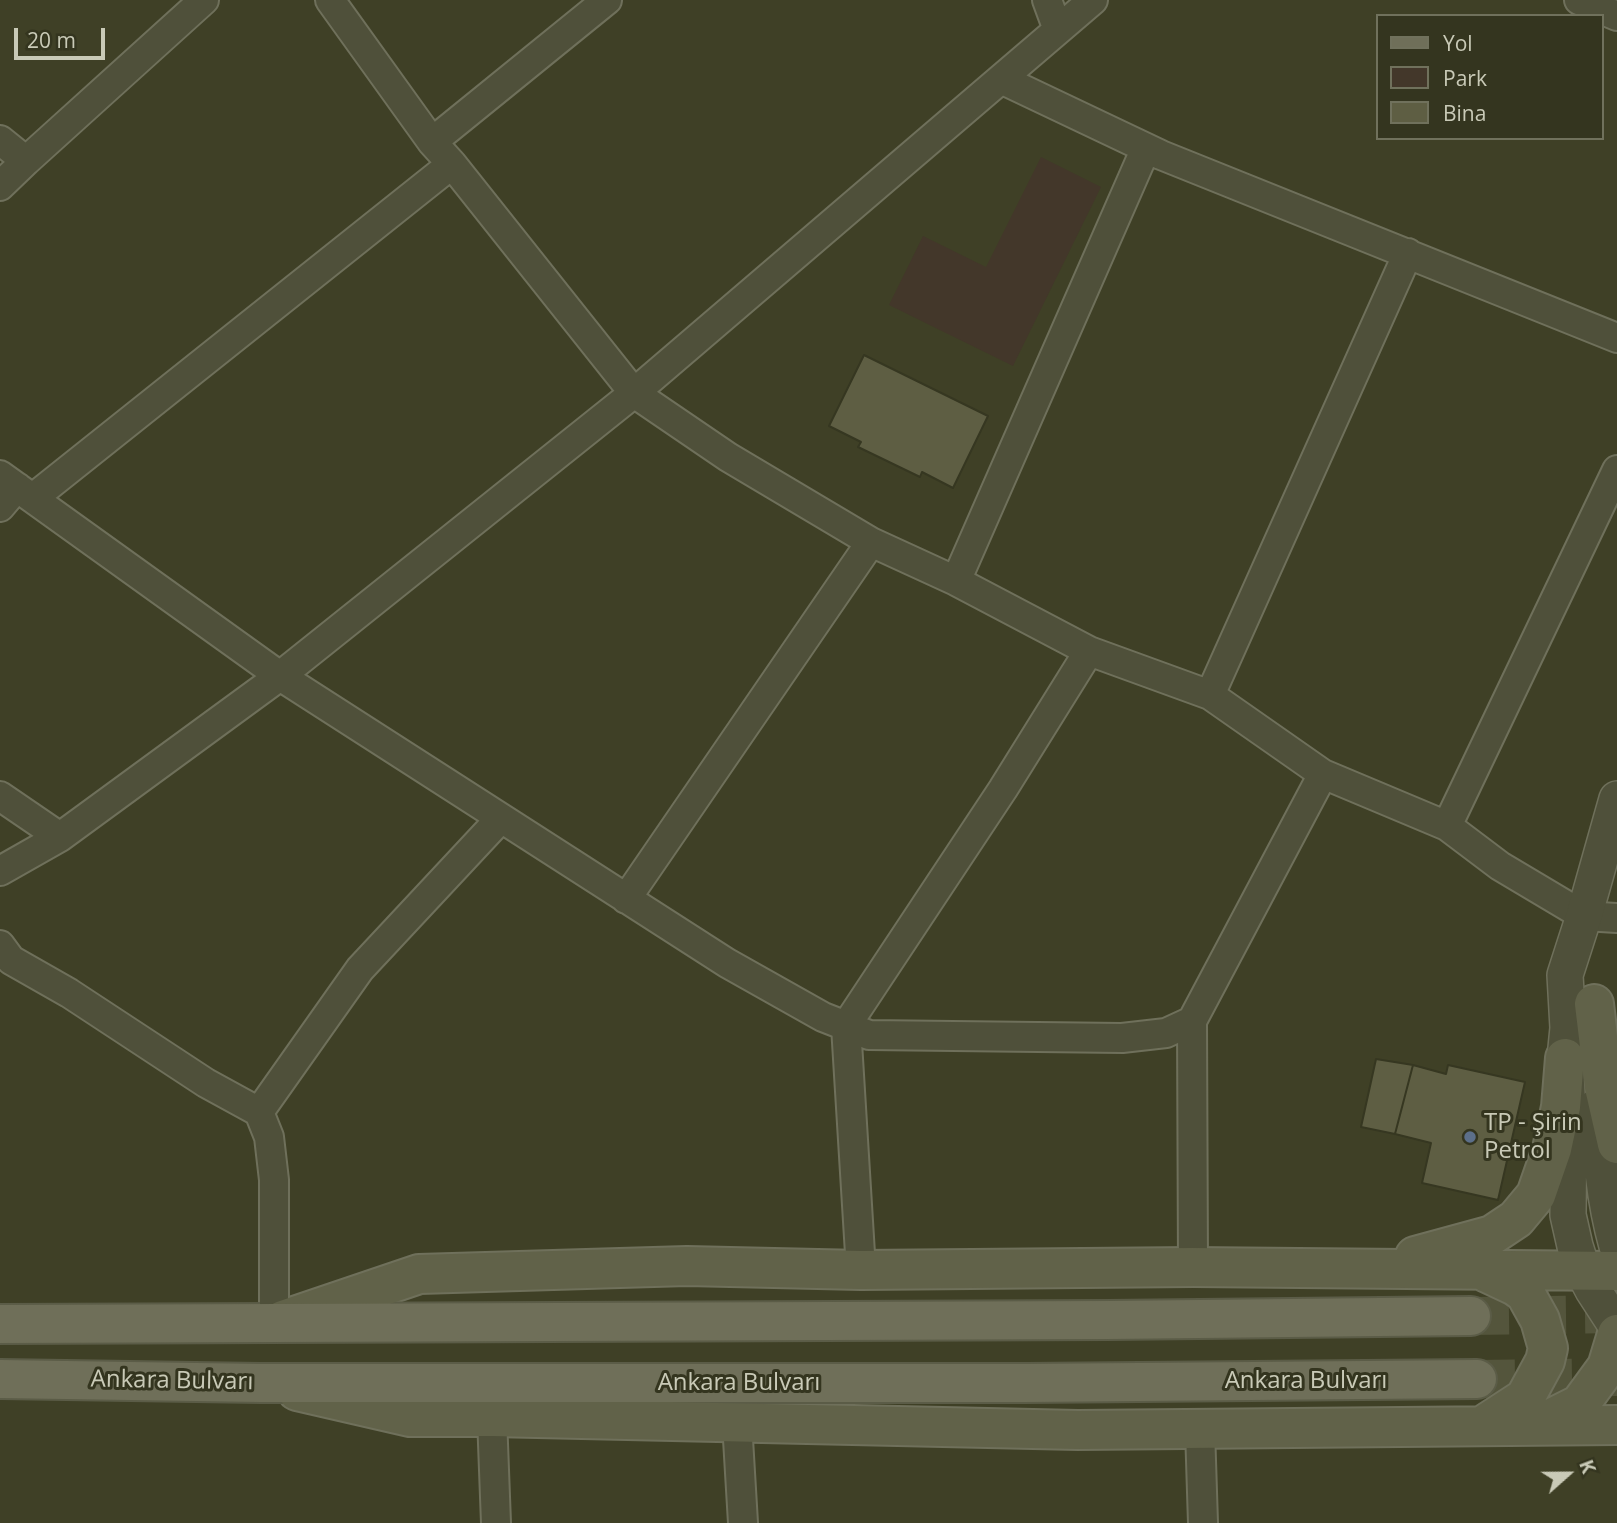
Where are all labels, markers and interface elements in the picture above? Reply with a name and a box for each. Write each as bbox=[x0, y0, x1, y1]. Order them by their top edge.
scale bar bbox=[18, 14, 108, 58]
legend bbox=[1376, 14, 1603, 140]
text: 20 m bbox=[27, 26, 76, 54]
text: Yol bbox=[1443, 29, 1473, 57]
text: Park bbox=[1443, 64, 1487, 92]
text: Bina bbox=[1443, 99, 1486, 127]
place label: TP - Şirin Petrol bbox=[1484, 1109, 1582, 1165]
marker: TP - Şirin Petrol bbox=[1462, 1129, 1478, 1145]
street label: Ankara Bulvarı bbox=[90, 1365, 254, 1397]
street label: Ankara Bulvarı bbox=[1225, 1367, 1387, 1395]
street label: Ankara Bulvarı bbox=[658, 1369, 820, 1397]
north arrow bbox=[1533, 1439, 1603, 1509]
text: K bbox=[1573, 1456, 1602, 1477]

